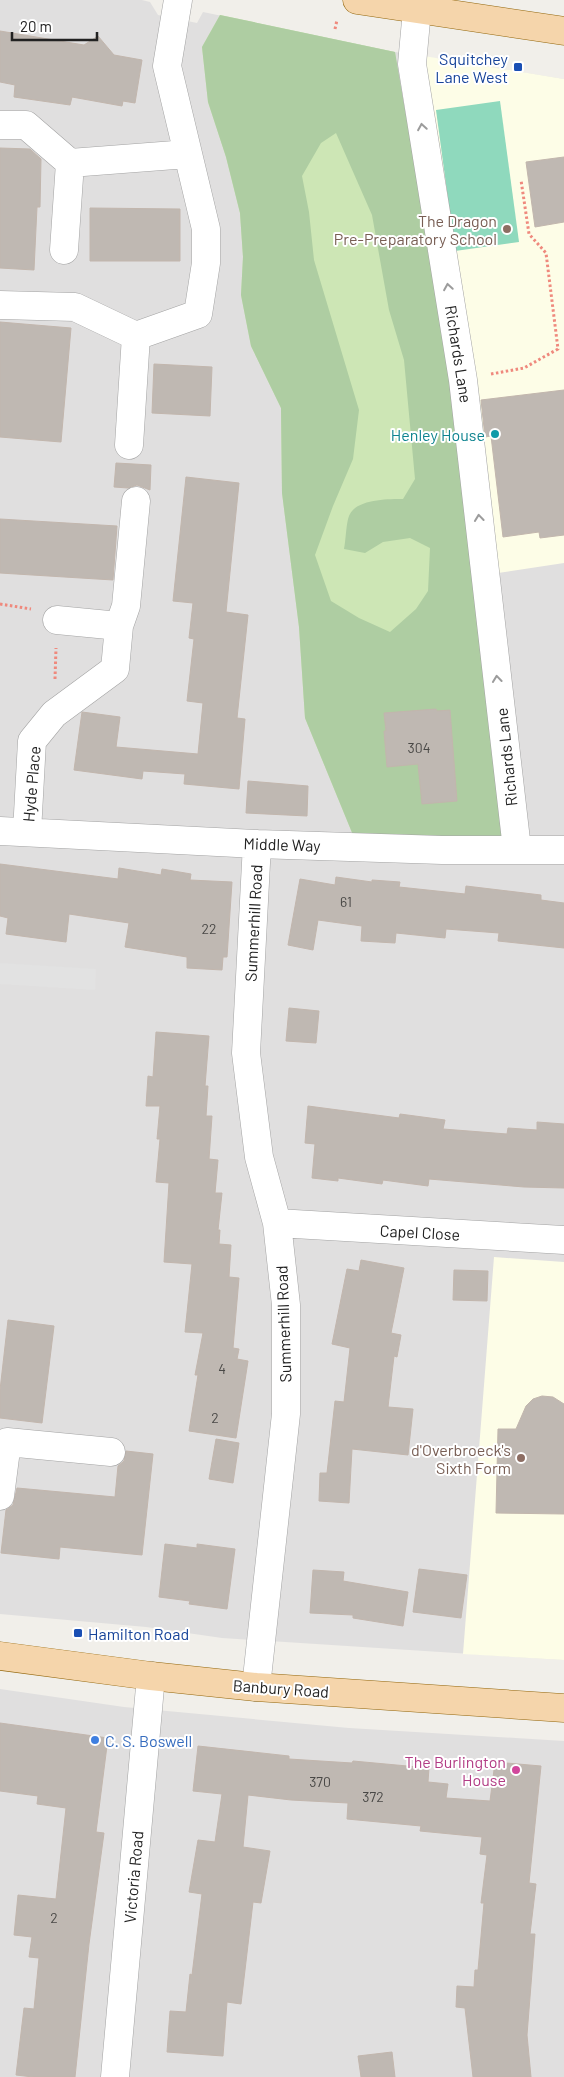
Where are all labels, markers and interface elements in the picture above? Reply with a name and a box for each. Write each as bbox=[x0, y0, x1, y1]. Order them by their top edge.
scale bar bbox=[12, 10, 98, 42]
text: 20 m bbox=[20, 17, 52, 35]
place label: Squitchey Lane West bbox=[435, 49, 509, 86]
marker: Squitchey Lane West bbox=[512, 61, 524, 73]
one-way arrow bbox=[417, 123, 428, 131]
place label: The Dragon Pre-Preparatory School bbox=[334, 211, 497, 248]
marker: The Dragon Pre-Preparatory School bbox=[501, 223, 513, 235]
one-way arrow bbox=[444, 283, 454, 292]
street label: Richards Lane bbox=[442, 304, 476, 404]
place label: Henley House bbox=[391, 425, 485, 444]
marker: Henley House bbox=[489, 428, 501, 440]
one-way arrow bbox=[474, 513, 485, 521]
one-way arrow bbox=[492, 675, 503, 683]
street label: Richards Lane bbox=[491, 707, 521, 807]
house number: 304 bbox=[408, 739, 430, 756]
street label: Hyde Place bbox=[18, 745, 44, 823]
street label: Middle Way bbox=[243, 833, 321, 855]
street label: Summerhill Road bbox=[240, 864, 266, 982]
house number: 61 bbox=[340, 893, 352, 910]
house number: 22 bbox=[201, 920, 217, 937]
street label: Capel Close bbox=[379, 1220, 461, 1244]
street label: Summerhill Road bbox=[271, 1265, 295, 1383]
house number: 4 bbox=[218, 1360, 226, 1377]
house number: 2 bbox=[211, 1409, 219, 1426]
place label: d'Overbroeck's Sixth Form bbox=[411, 1440, 511, 1477]
marker: d'Overbroeck's Sixth Form bbox=[515, 1452, 527, 1464]
place label: Hamilton Road bbox=[88, 1624, 189, 1643]
marker: Hamilton Road bbox=[72, 1627, 84, 1639]
street label: Banbury Road bbox=[232, 1675, 330, 1701]
place label: C. S. Boswell bbox=[105, 1731, 192, 1750]
marker: C. S. Boswell bbox=[89, 1734, 101, 1746]
place label: The Burlington House bbox=[405, 1752, 506, 1789]
marker: The Burlington House bbox=[510, 1764, 522, 1776]
house number: 370 bbox=[309, 1773, 331, 1790]
house number: 372 bbox=[362, 1788, 384, 1805]
street label: Victoria Road bbox=[119, 1830, 147, 1924]
house number: 2 bbox=[50, 1909, 58, 1926]

